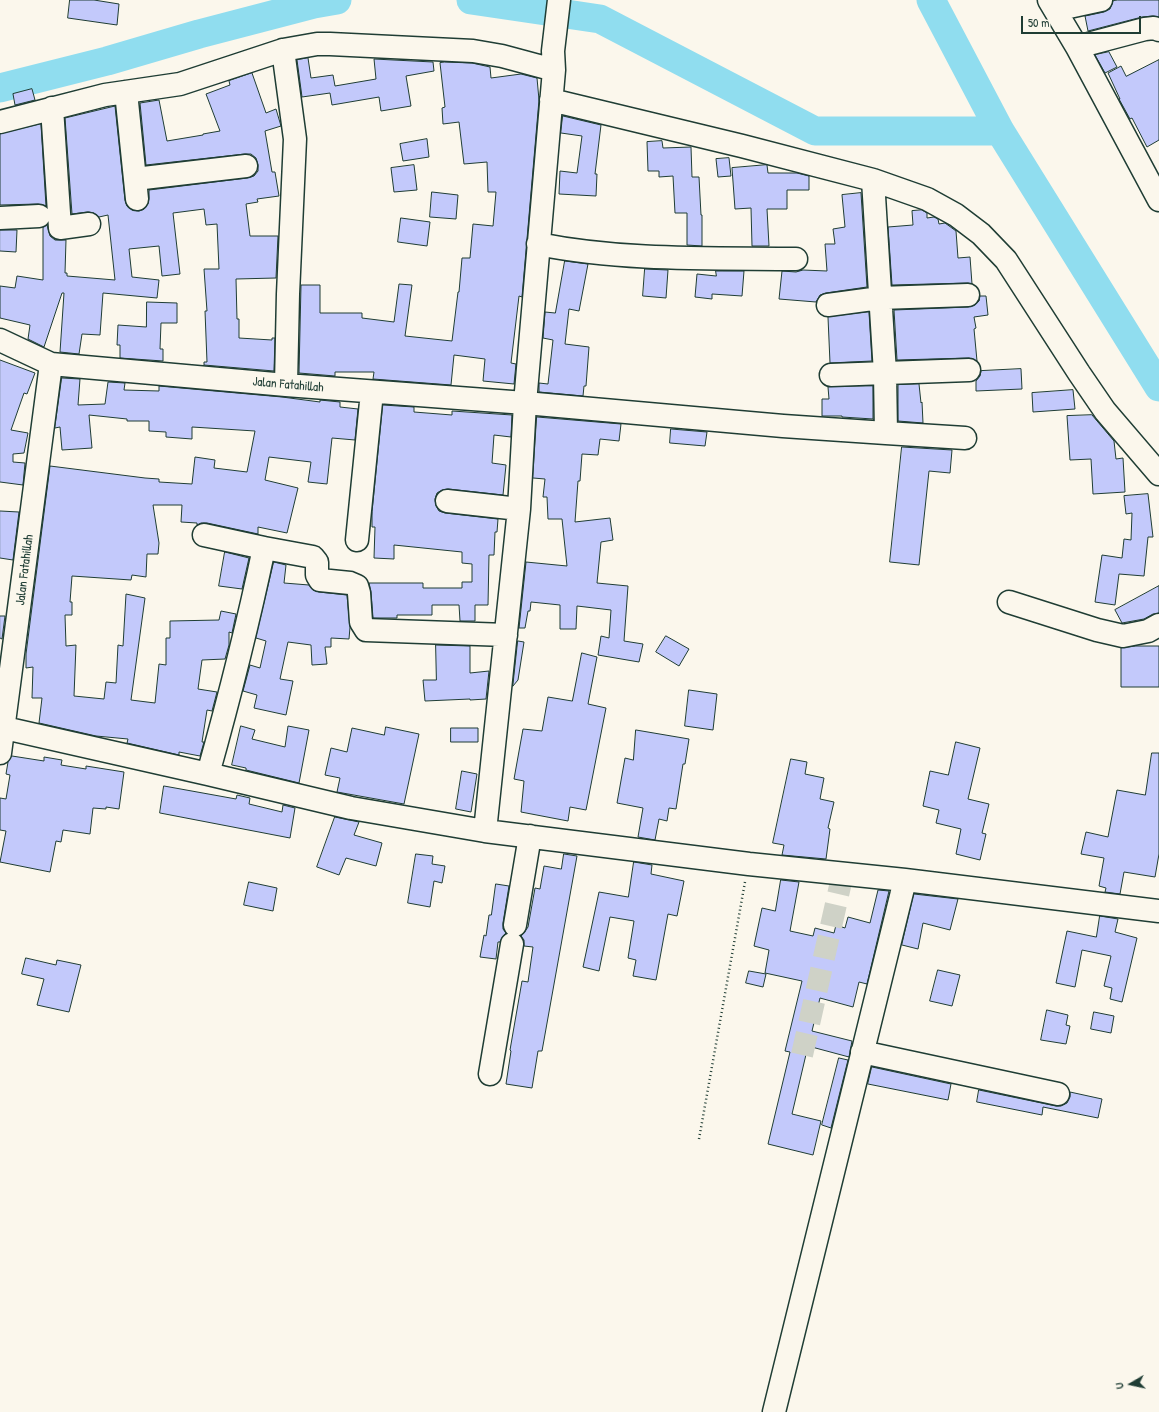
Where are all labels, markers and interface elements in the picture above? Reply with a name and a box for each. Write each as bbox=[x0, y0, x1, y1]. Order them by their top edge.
scale bar bbox=[1023, 8, 1143, 34]
text: 50 m bbox=[1028, 14, 1049, 31]
street label: Jalan Fatahillah bbox=[252, 374, 324, 396]
street label: Jalan Fatahillah bbox=[13, 534, 37, 606]
north arrow bbox=[1111, 1364, 1151, 1404]
text: U bbox=[1112, 1382, 1127, 1390]

